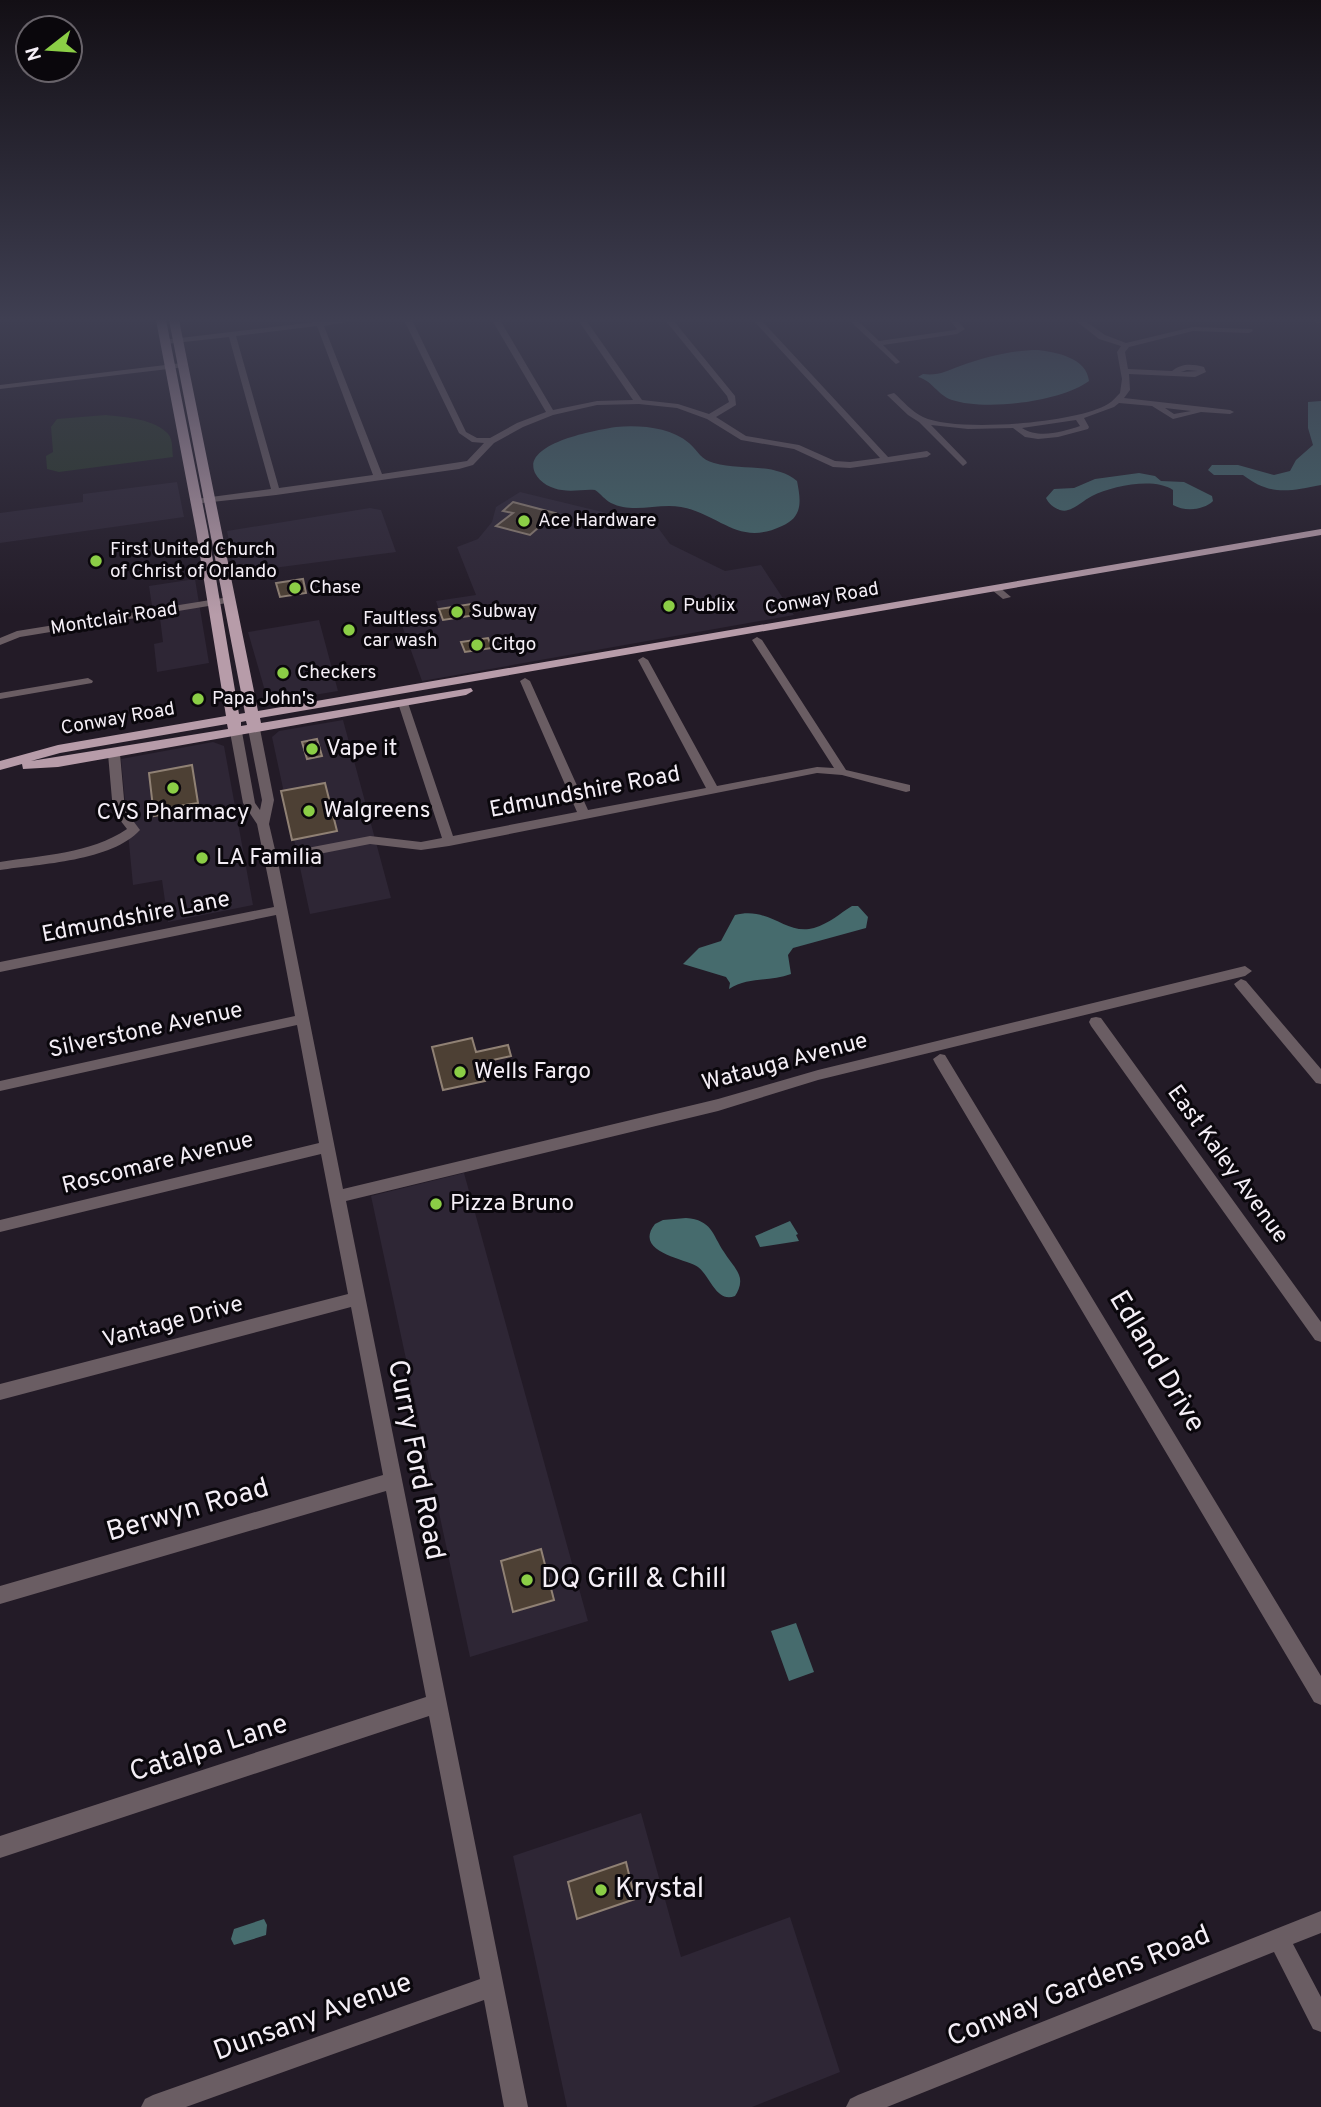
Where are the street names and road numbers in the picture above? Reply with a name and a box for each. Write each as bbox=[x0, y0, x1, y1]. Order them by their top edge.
street label: Conway Road bbox=[763, 577, 881, 621]
street label: Montclair Road bbox=[49, 597, 179, 641]
street label: Conway Road bbox=[59, 697, 177, 741]
street label: Edmundshire Road bbox=[487, 760, 683, 826]
street label: Edmundshire Lane bbox=[39, 886, 233, 950]
street label: Silverstone Avenue bbox=[46, 996, 246, 1066]
street label: Watauga Avenue bbox=[699, 1027, 871, 1099]
street label: East Kaley Avenue bbox=[1160, 1080, 1294, 1250]
street label: Roscomare Avenue bbox=[59, 1126, 257, 1202]
street label: Edland Drive bbox=[1100, 1285, 1212, 1439]
street label: Vantage Drive bbox=[100, 1290, 246, 1356]
street label: Curry Ford Road bbox=[378, 1357, 452, 1563]
street label: Berwyn Road bbox=[103, 1471, 273, 1551]
street label: Catalpa Lane bbox=[125, 1706, 293, 1792]
street label: Conway Gardens Road bbox=[942, 1918, 1216, 2056]
street label: Dunsany Avenue bbox=[209, 1965, 417, 2071]

